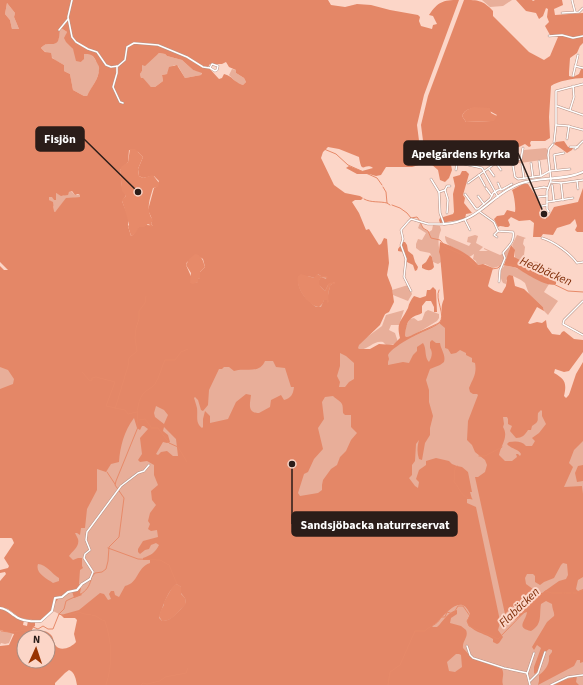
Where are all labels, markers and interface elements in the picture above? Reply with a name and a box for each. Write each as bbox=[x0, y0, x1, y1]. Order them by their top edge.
callout: Fisjön bbox=[36, 127, 84, 151]
text: Fisjön bbox=[44, 131, 76, 148]
callout: Apelgårdens kyrka bbox=[404, 141, 518, 165]
text: Apelgårdens kyrka bbox=[411, 146, 510, 163]
water label: Hedbäcken bbox=[517, 252, 575, 290]
callout: Sandsjöbacka naturreservat bbox=[292, 512, 457, 536]
text: Sandsjöbacka naturreservat bbox=[300, 517, 450, 534]
water label: Flabäcken bbox=[495, 584, 544, 631]
north arrow bbox=[16, 629, 56, 669]
text: N bbox=[32, 632, 41, 647]

